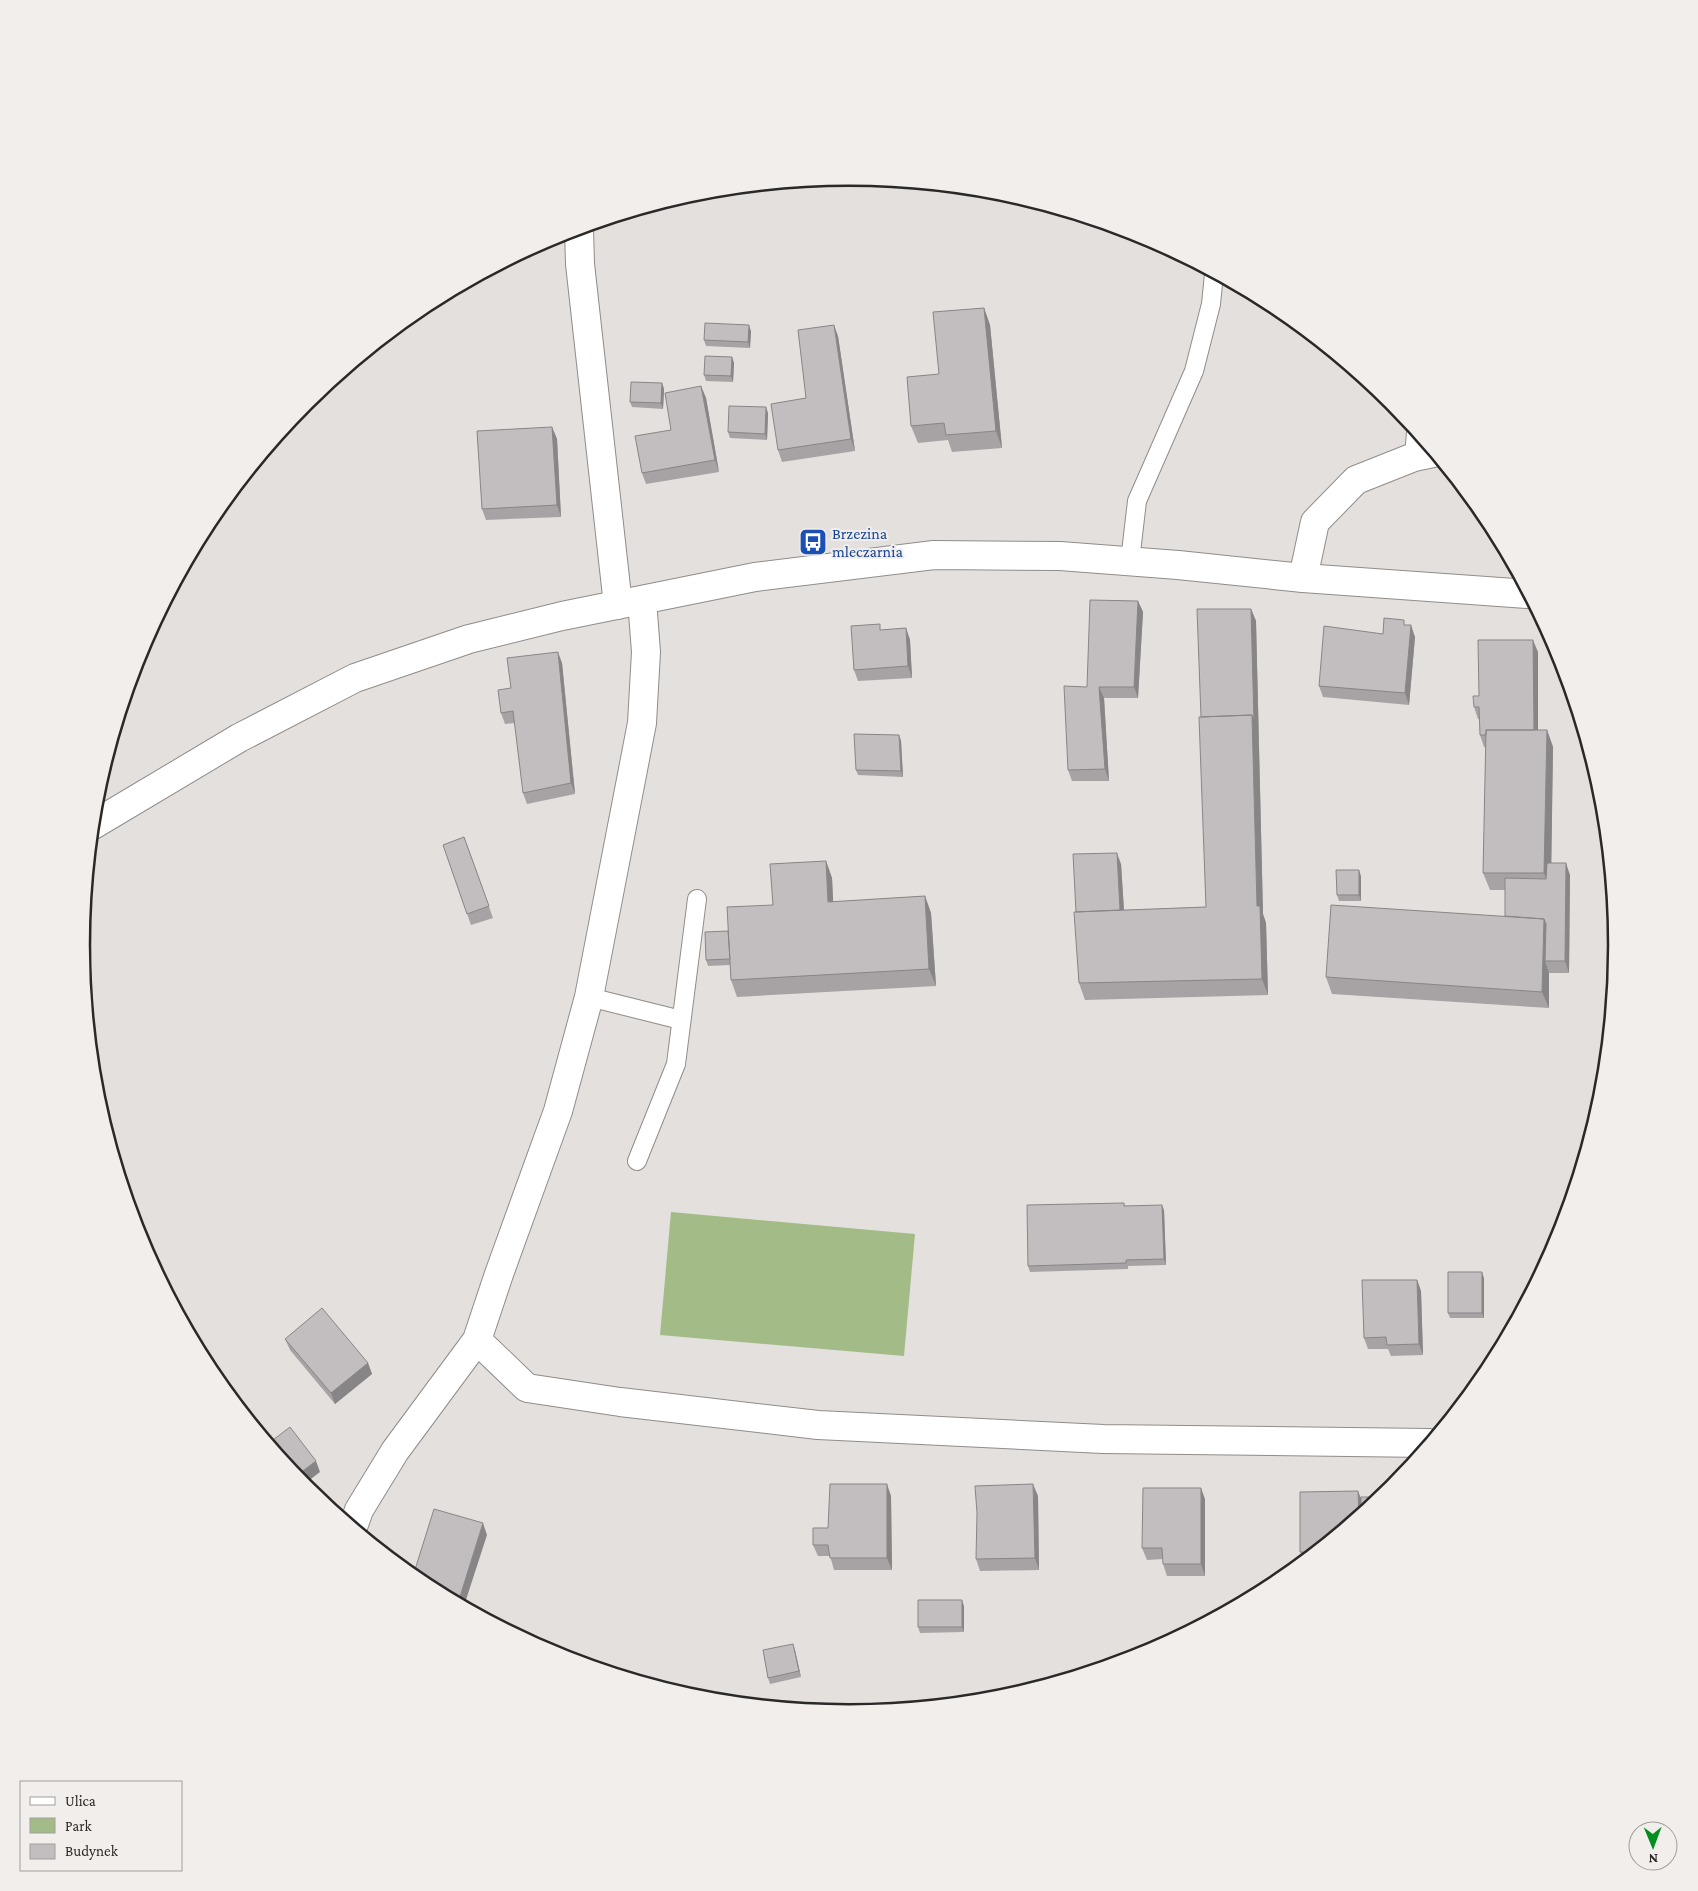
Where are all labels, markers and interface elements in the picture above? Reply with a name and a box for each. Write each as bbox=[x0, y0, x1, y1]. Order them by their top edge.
place label: Brzezina mleczarnia bbox=[832, 525, 903, 560]
bus stop icon: Brzezina mleczarnia bbox=[798, 527, 828, 557]
legend bbox=[20, 1781, 182, 1871]
text: Ulica bbox=[65, 1793, 96, 1809]
text: Park bbox=[65, 1818, 92, 1834]
north arrow bbox=[1628, 1821, 1678, 1871]
text: Budynek bbox=[65, 1843, 119, 1860]
text: N bbox=[1648, 1851, 1658, 1867]

